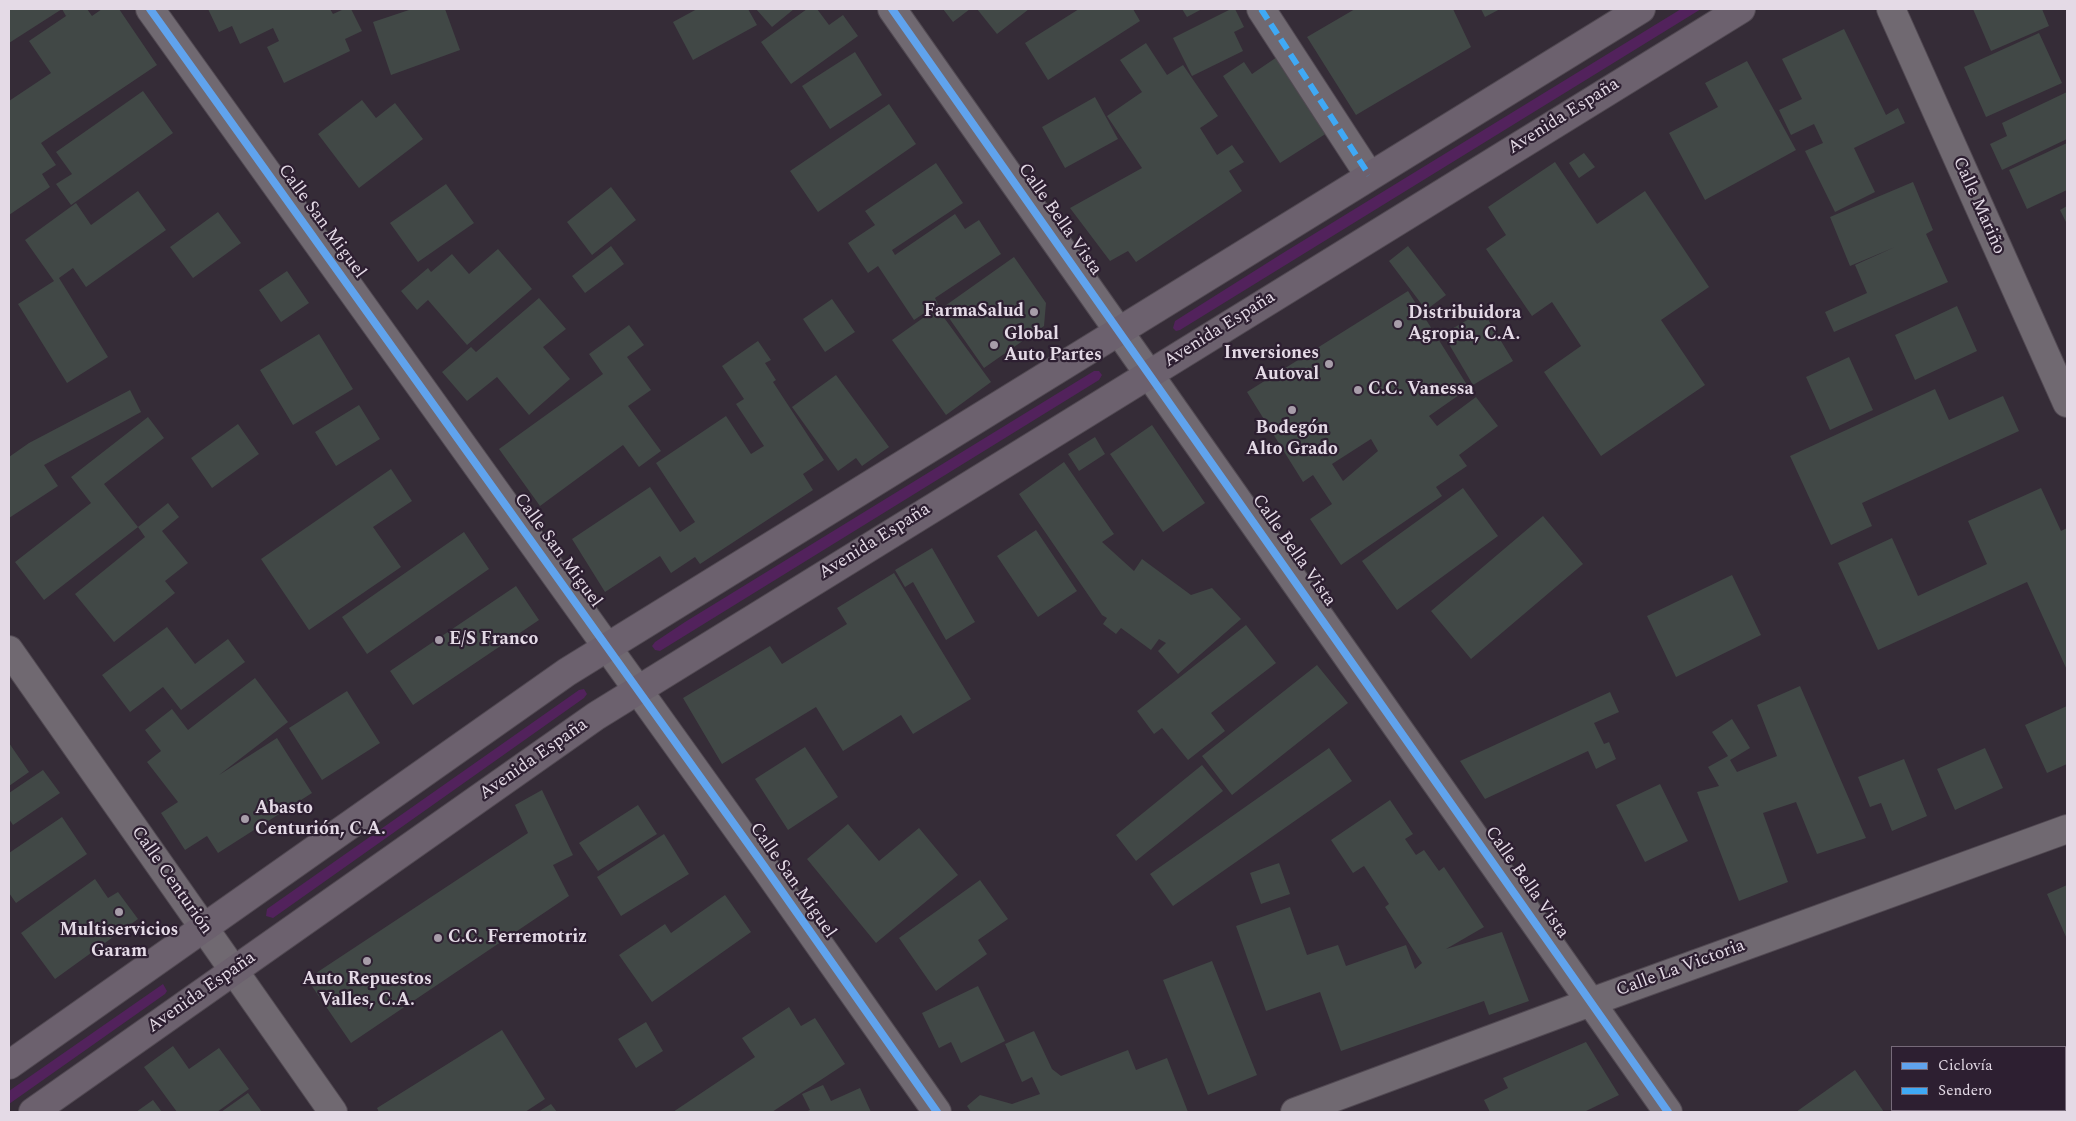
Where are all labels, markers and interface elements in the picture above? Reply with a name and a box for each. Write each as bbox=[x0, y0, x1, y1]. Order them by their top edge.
street label: Avenida España bbox=[1504, 74, 1624, 160]
street label: Calle Mariño bbox=[1947, 154, 2009, 258]
street label: Calle Bella Vista bbox=[1012, 160, 1106, 280]
street label: Calle San Miguel bbox=[272, 161, 370, 283]
street label: Avenida España bbox=[1160, 287, 1280, 373]
place label: FarmaSalud bbox=[924, 301, 1024, 323]
place label: Distribuidora Agropia, C.A. bbox=[1408, 303, 1521, 346]
marker: FarmaSalud bbox=[1028, 306, 1040, 318]
marker: Distribuidora Agropia, C.A. bbox=[1392, 318, 1404, 330]
place label: Global Auto Partes bbox=[1004, 324, 1102, 366]
marker: Global Auto Partes bbox=[988, 339, 1000, 351]
place label: Inversiones Autoval bbox=[1224, 343, 1319, 386]
marker: Inversiones Autoval bbox=[1323, 358, 1335, 370]
place label: C.C. Vanessa bbox=[1368, 379, 1474, 401]
marker: C.C. Vanessa bbox=[1352, 384, 1364, 396]
marker: Bodegón Alto Grado bbox=[1286, 404, 1298, 416]
place label: Bodegón Alto Grado bbox=[1246, 418, 1338, 460]
street label: Calle San Miguel bbox=[508, 490, 606, 612]
street label: Calle Bella Vista bbox=[1246, 491, 1340, 611]
street label: Avenida España bbox=[815, 499, 935, 585]
place label: E/S Franco bbox=[449, 629, 538, 651]
marker: E/S Franco bbox=[433, 634, 445, 646]
street label: Avenida España bbox=[476, 715, 592, 805]
place label: Abasto Centurión, C.A. bbox=[255, 798, 386, 841]
marker: Abasto Centurión, C.A. bbox=[239, 813, 251, 825]
street label: Calle San Miguel bbox=[744, 819, 840, 943]
street label: Calle Centurión bbox=[126, 823, 216, 939]
street label: Calle Bella Vista bbox=[1479, 823, 1573, 943]
marker: Multiservicios Garam bbox=[113, 906, 125, 918]
place label: Multiservicios Garam bbox=[60, 920, 178, 962]
place label: C.C. Ferremotriz bbox=[448, 927, 587, 949]
marker: C.C. Ferremotriz bbox=[432, 932, 444, 944]
street label: Calle La Victoria bbox=[1614, 936, 1748, 1002]
street label: Avenida España bbox=[144, 948, 260, 1038]
marker: Auto Repuestos Valles, C.A. bbox=[361, 955, 373, 967]
place label: Auto Repuestos Valles, C.A. bbox=[302, 969, 432, 1012]
legend bbox=[1891, 1046, 2066, 1111]
text: Ciclovía bbox=[1938, 1054, 1993, 1077]
text: Sendero bbox=[1938, 1079, 1992, 1102]

